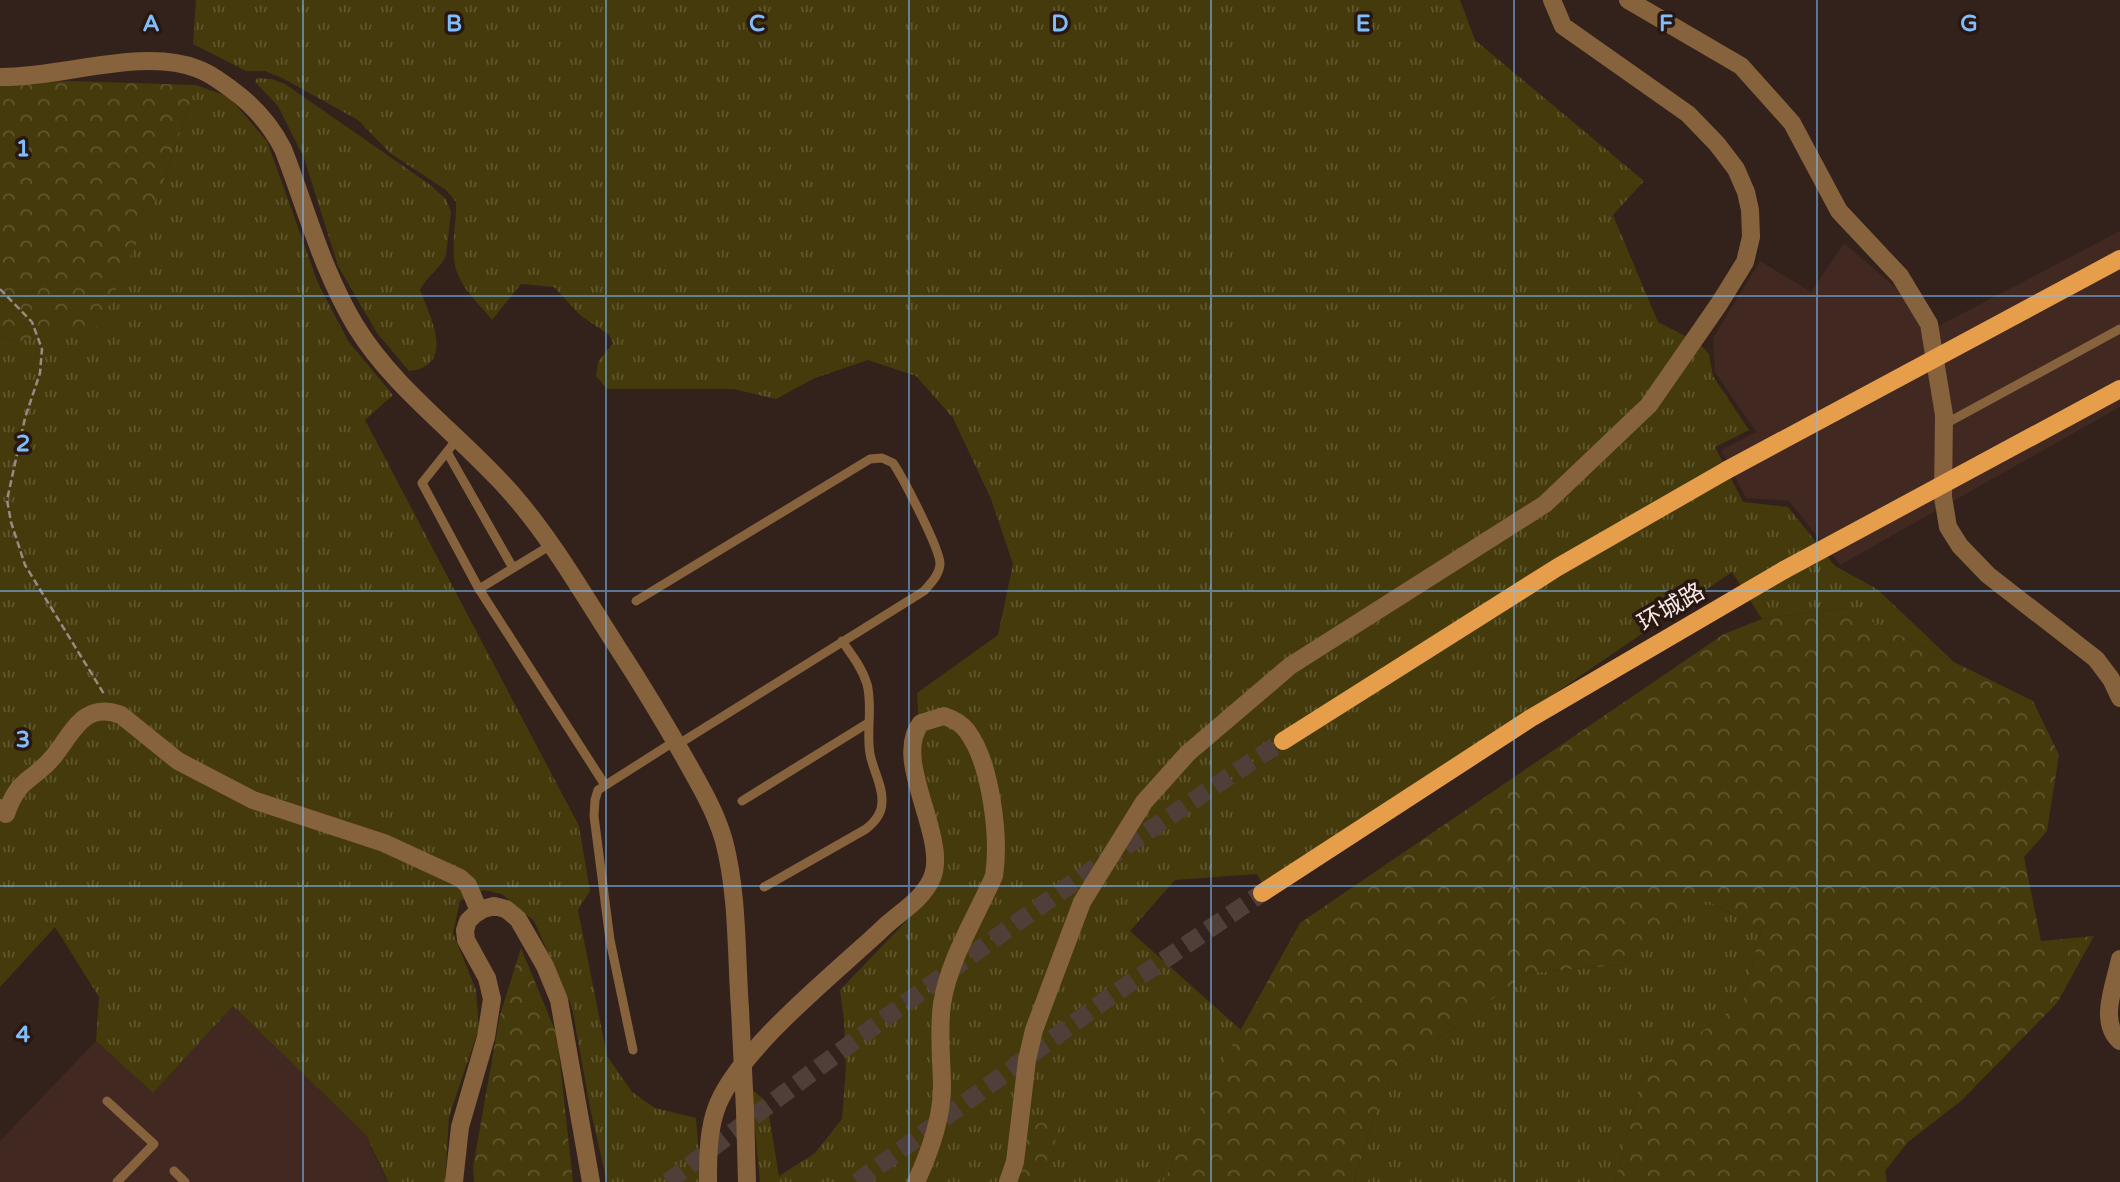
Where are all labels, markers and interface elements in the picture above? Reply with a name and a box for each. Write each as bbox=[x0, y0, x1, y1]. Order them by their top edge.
text: A bbox=[142, 10, 160, 38]
text: B bbox=[446, 10, 462, 38]
text: C bbox=[749, 10, 765, 38]
text: D bbox=[1051, 10, 1069, 38]
text: E bbox=[1356, 10, 1370, 38]
text: F bbox=[1659, 10, 1673, 38]
text: G bbox=[1960, 10, 1978, 38]
text: 1 bbox=[16, 135, 30, 163]
text: 2 bbox=[16, 430, 30, 458]
street label: 环城路 bbox=[1633, 577, 1710, 638]
text: 3 bbox=[16, 726, 30, 754]
text: 4 bbox=[16, 1021, 31, 1049]

